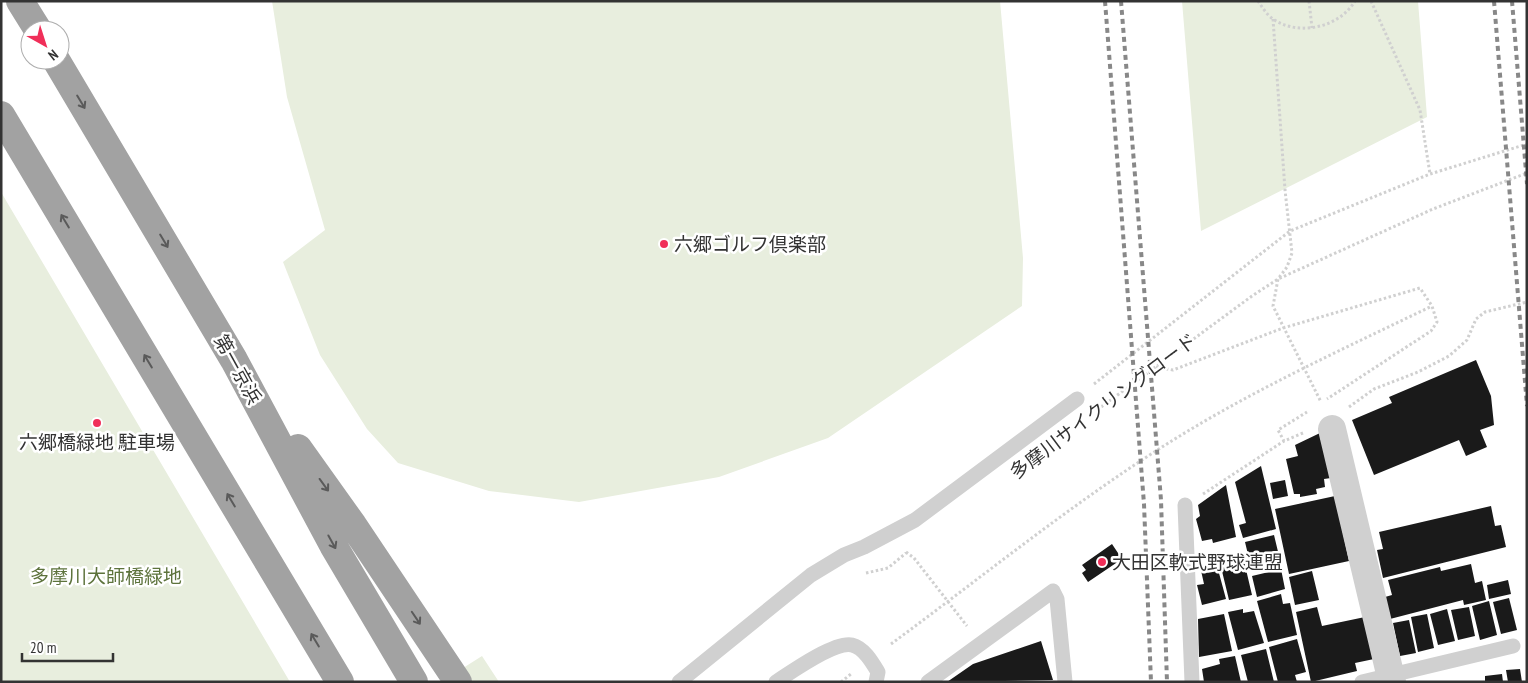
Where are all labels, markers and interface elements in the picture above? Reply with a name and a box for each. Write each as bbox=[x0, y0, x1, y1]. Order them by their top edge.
north arrow bbox=[20, 20, 70, 70]
text: N bbox=[45, 46, 62, 64]
one-way arrow bbox=[76, 94, 86, 108]
one-way arrow bbox=[59, 215, 69, 229]
place label: 六郷ゴルフ倶楽部 bbox=[674, 232, 826, 256]
one-way arrow bbox=[160, 234, 170, 248]
marker: 六郷ゴルフ倶楽部 bbox=[658, 238, 670, 250]
street label: 多摩川サイクリングロード bbox=[1005, 328, 1201, 484]
street label: 第一京浜 bbox=[209, 330, 267, 408]
one-way arrow bbox=[142, 354, 152, 368]
marker: 六郷橋緑地 駐車場 bbox=[91, 417, 103, 429]
place label: 六郷橋緑地 駐車場 bbox=[19, 430, 175, 454]
one-way arrow bbox=[319, 478, 329, 492]
one-way arrow bbox=[226, 494, 236, 508]
one-way arrow bbox=[327, 534, 337, 549]
place label: 大田区軟式野球連盟 bbox=[1112, 550, 1283, 574]
marker: 大田区軟式野球連盟 bbox=[1096, 556, 1108, 568]
park label: 多摩川大師橋緑地 bbox=[30, 564, 182, 588]
one-way arrow bbox=[412, 611, 422, 625]
scale bar bbox=[22, 630, 114, 662]
one-way arrow bbox=[309, 633, 319, 647]
text: 20 m bbox=[30, 638, 56, 657]

